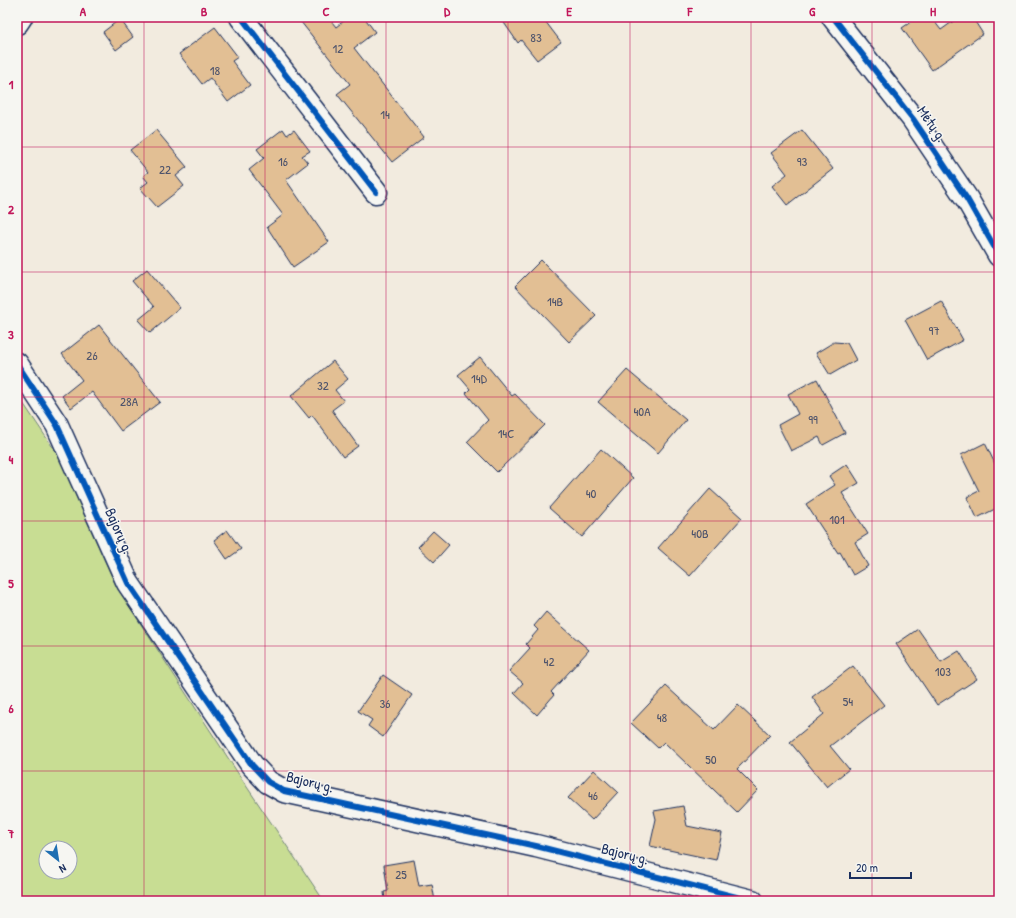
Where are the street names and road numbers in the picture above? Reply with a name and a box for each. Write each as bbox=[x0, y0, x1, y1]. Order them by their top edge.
street label: Mėtų g. bbox=[913, 102, 952, 146]
street label: Bajorų g. bbox=[100, 505, 139, 557]
street label: Bajorų g. bbox=[284, 765, 336, 798]
street label: Bajorų g. bbox=[599, 837, 651, 870]

